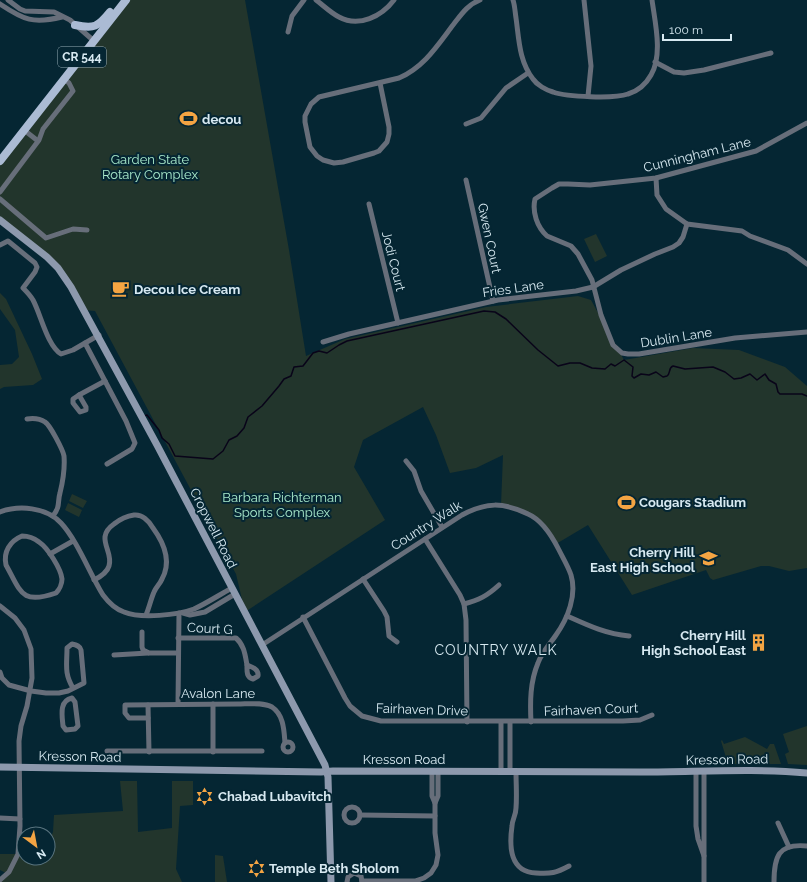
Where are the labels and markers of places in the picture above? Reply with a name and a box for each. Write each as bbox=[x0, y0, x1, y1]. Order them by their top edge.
sports icon: decou bbox=[179, 109, 199, 129]
place label: decou bbox=[202, 112, 241, 127]
cafe icon: Decou Ice Cream bbox=[111, 279, 131, 299]
place label: Decou Ice Cream bbox=[134, 282, 240, 297]
sports icon: Cougars Stadium bbox=[616, 492, 636, 512]
place label: Cougars Stadium bbox=[639, 495, 746, 510]
place label: Cherry Hill East High School bbox=[590, 545, 696, 575]
school or university icon: Cherry Hill East High School bbox=[698, 549, 718, 569]
place label: Cherry Hill High School East bbox=[641, 628, 747, 658]
building icon: Cherry Hill High School East bbox=[749, 632, 769, 652]
synagogue icon: Chabad Lubavitch bbox=[195, 786, 215, 806]
place label: Chabad Lubavitch bbox=[218, 789, 331, 804]
synagogue icon: Temple Beth Sholom bbox=[246, 858, 266, 878]
place label: Temple Beth Sholom bbox=[269, 861, 399, 876]

